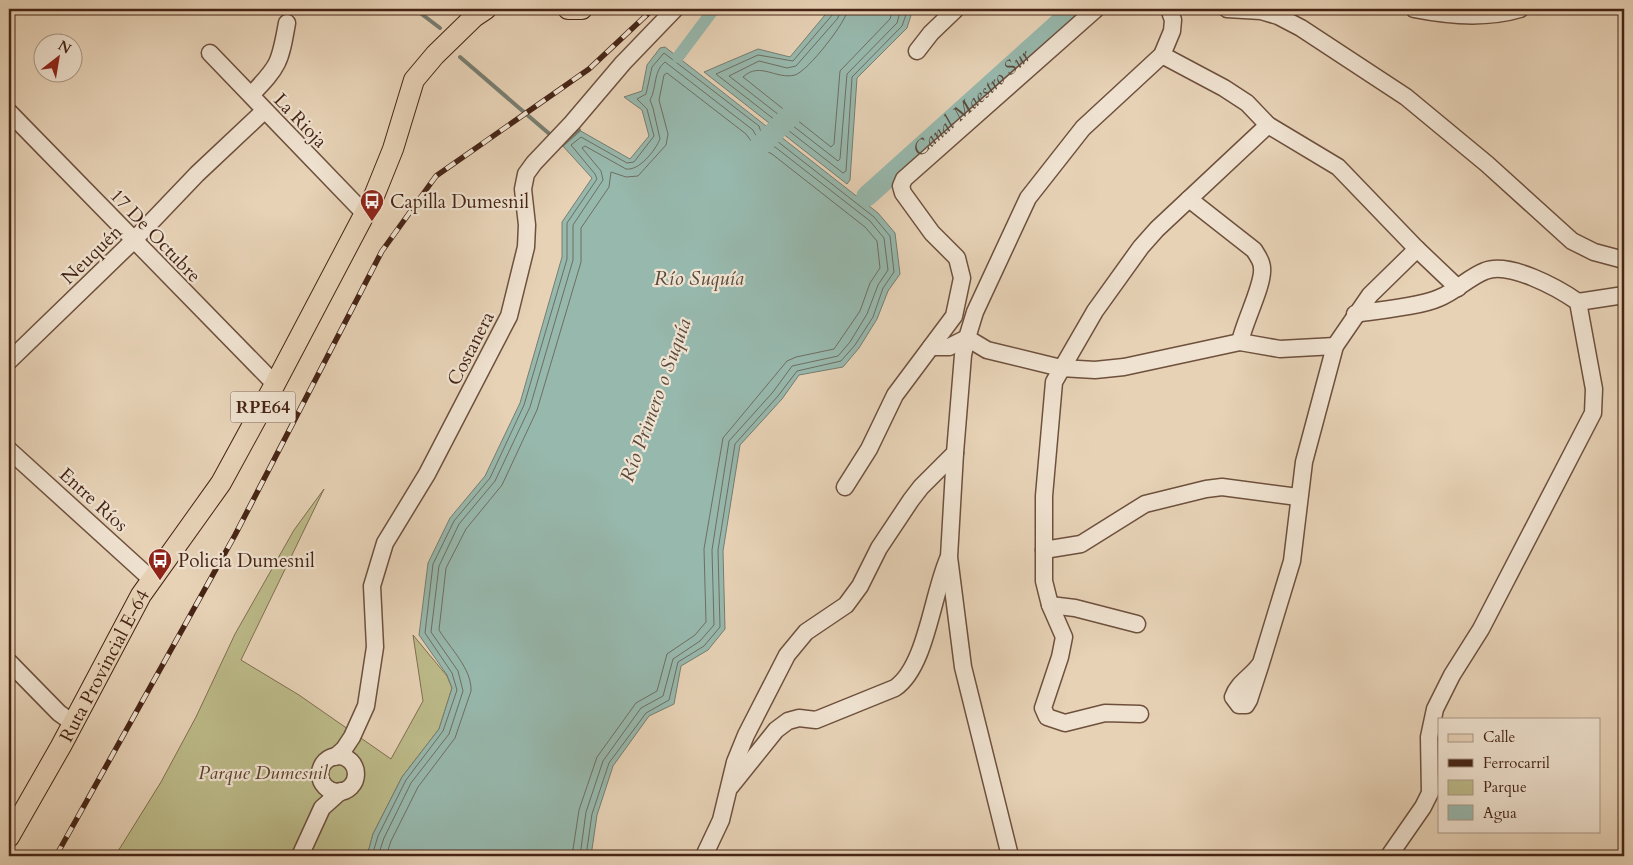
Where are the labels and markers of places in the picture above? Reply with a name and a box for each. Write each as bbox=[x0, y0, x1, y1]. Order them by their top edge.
bus stop icon: Capilla Dumesnil bbox=[359, 188, 385, 222]
place label: Capilla Dumesnil bbox=[390, 189, 529, 215]
bus stop icon: Policia Dumesnil bbox=[147, 547, 173, 581]
place label: Policia Dumesnil bbox=[178, 548, 315, 574]

